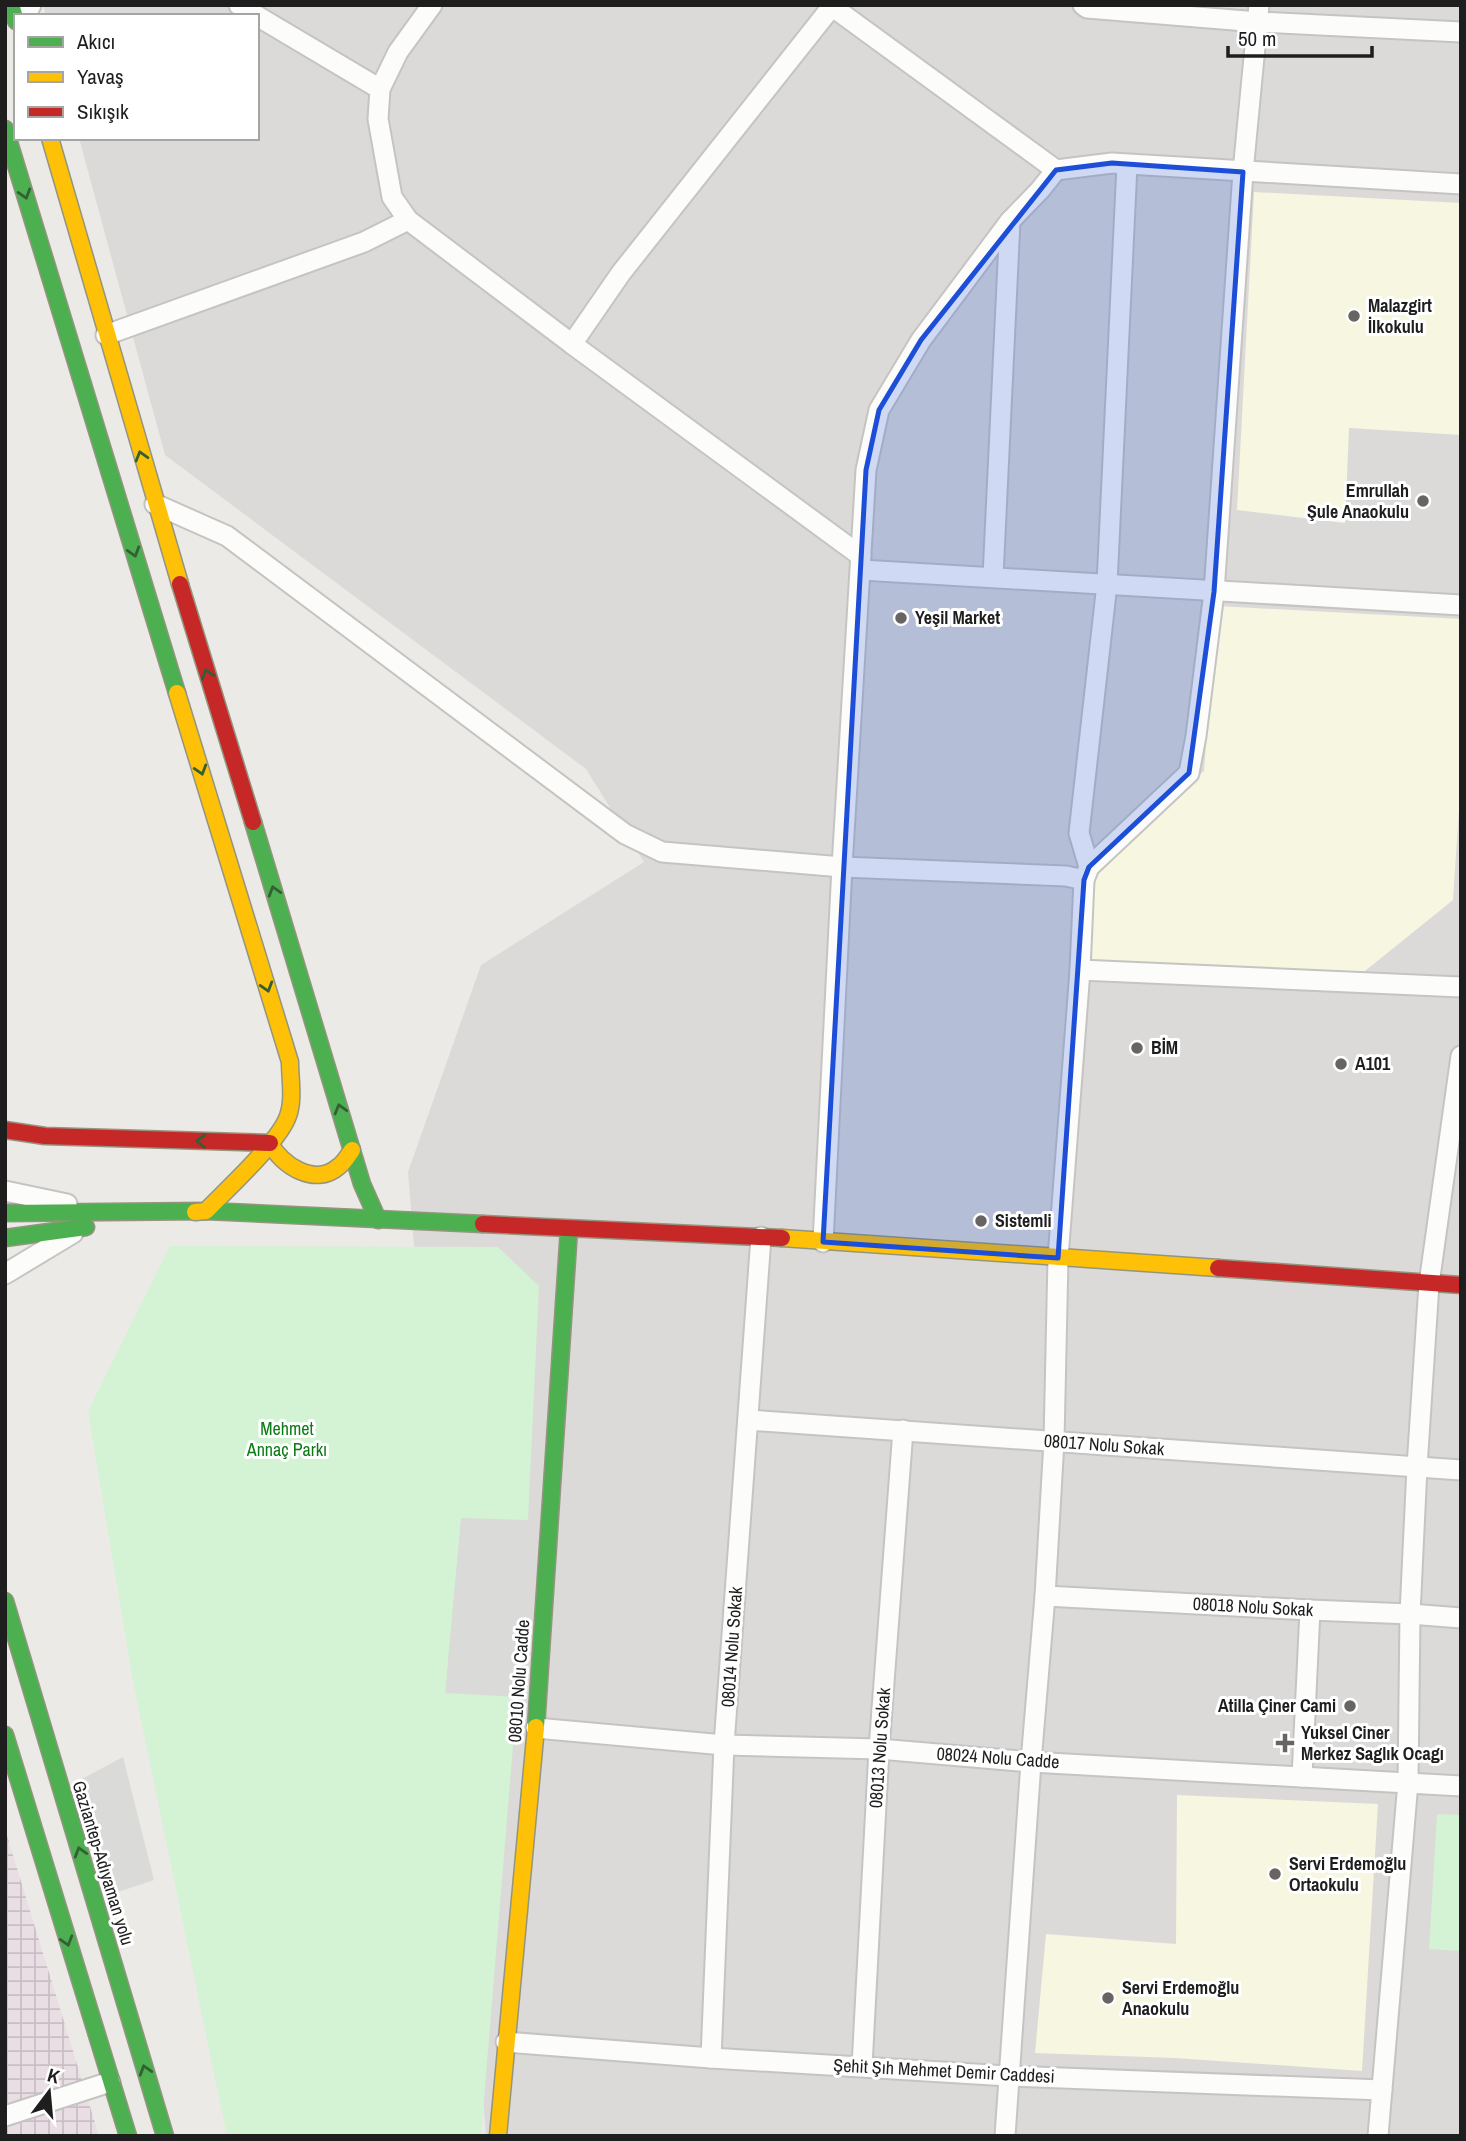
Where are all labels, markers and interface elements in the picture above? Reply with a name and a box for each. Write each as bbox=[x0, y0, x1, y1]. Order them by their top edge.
legend bbox=[14, 14, 259, 140]
scale bar bbox=[1228, 14, 1372, 58]
text: 50 m bbox=[1238, 24, 1276, 53]
text: Akıcı bbox=[76, 27, 115, 56]
text: Yavaş bbox=[77, 62, 124, 91]
text: Sıkışık bbox=[77, 97, 129, 126]
one-way arrow bbox=[17, 188, 32, 200]
place label: Malazgirt İlkokulu bbox=[1368, 293, 1432, 339]
marker: Malazgirt İlkokulu bbox=[1346, 308, 1362, 324]
one-way arrow bbox=[135, 450, 150, 462]
place label: Emrullah Şule Anaokulu bbox=[1307, 478, 1409, 524]
marker: Emrullah Şule Anaokulu bbox=[1415, 493, 1431, 509]
one-way arrow bbox=[126, 546, 141, 558]
place label: Yeşil Market bbox=[915, 605, 1000, 630]
marker: Yeşil Market bbox=[893, 610, 909, 626]
one-way arrow bbox=[201, 668, 216, 680]
one-way arrow bbox=[192, 764, 207, 776]
one-way arrow bbox=[268, 886, 283, 898]
one-way arrow bbox=[259, 981, 273, 993]
place label: BİM bbox=[1151, 1035, 1178, 1060]
marker: BİM bbox=[1129, 1040, 1145, 1056]
place label: A101 bbox=[1355, 1051, 1391, 1076]
marker: A101 bbox=[1333, 1056, 1349, 1072]
one-way arrow bbox=[333, 1103, 348, 1115]
one-way arrow bbox=[196, 1133, 207, 1148]
place label: Sistemli bbox=[995, 1208, 1052, 1233]
marker: Sistemli bbox=[973, 1213, 989, 1229]
park label: Mehmet Annaç Parkı bbox=[246, 1416, 327, 1462]
street label: 08017 Nolu Sokak bbox=[1043, 1428, 1166, 1461]
street label: 08014 Nolu Sokak bbox=[715, 1585, 748, 1708]
street label: 08018 Nolu Sokak bbox=[1192, 1591, 1315, 1622]
street label: 08010 Nolu Cadde bbox=[502, 1619, 535, 1743]
street label: 08013 Nolu Sokak bbox=[863, 1686, 896, 1809]
place label: Atilla Çiner Cami bbox=[1218, 1693, 1336, 1718]
marker: Atilla Çiner Cami bbox=[1342, 1698, 1358, 1714]
place label: Yuksel Ciner Merkez Saglık Ocagı bbox=[1301, 1720, 1444, 1766]
marker: Yuksel Ciner Merkez Saglık Ocagı bbox=[1275, 1733, 1295, 1753]
street label: 08024 Nolu Cadde bbox=[936, 1741, 1060, 1774]
street label: Gaziantep-Adıyaman yolu bbox=[67, 1778, 140, 1948]
one-way arrow bbox=[74, 1847, 89, 1859]
place label: Servi Erdemoğlu Ortaokulu bbox=[1289, 1851, 1406, 1897]
marker: Servi Erdemoğlu Ortaokulu bbox=[1267, 1866, 1283, 1882]
one-way arrow bbox=[59, 1934, 74, 1946]
place label: Servi Erdemoğlu Anaokulu bbox=[1122, 1975, 1239, 2021]
marker: Servi Erdemoğlu Anaokulu bbox=[1100, 1990, 1116, 2006]
street label: Şehit Şıh Mehmet Demir Caddesi bbox=[833, 2052, 1055, 2089]
north arrow bbox=[14, 2057, 84, 2127]
text: K bbox=[45, 2062, 63, 2090]
one-way arrow bbox=[139, 2065, 154, 2077]

